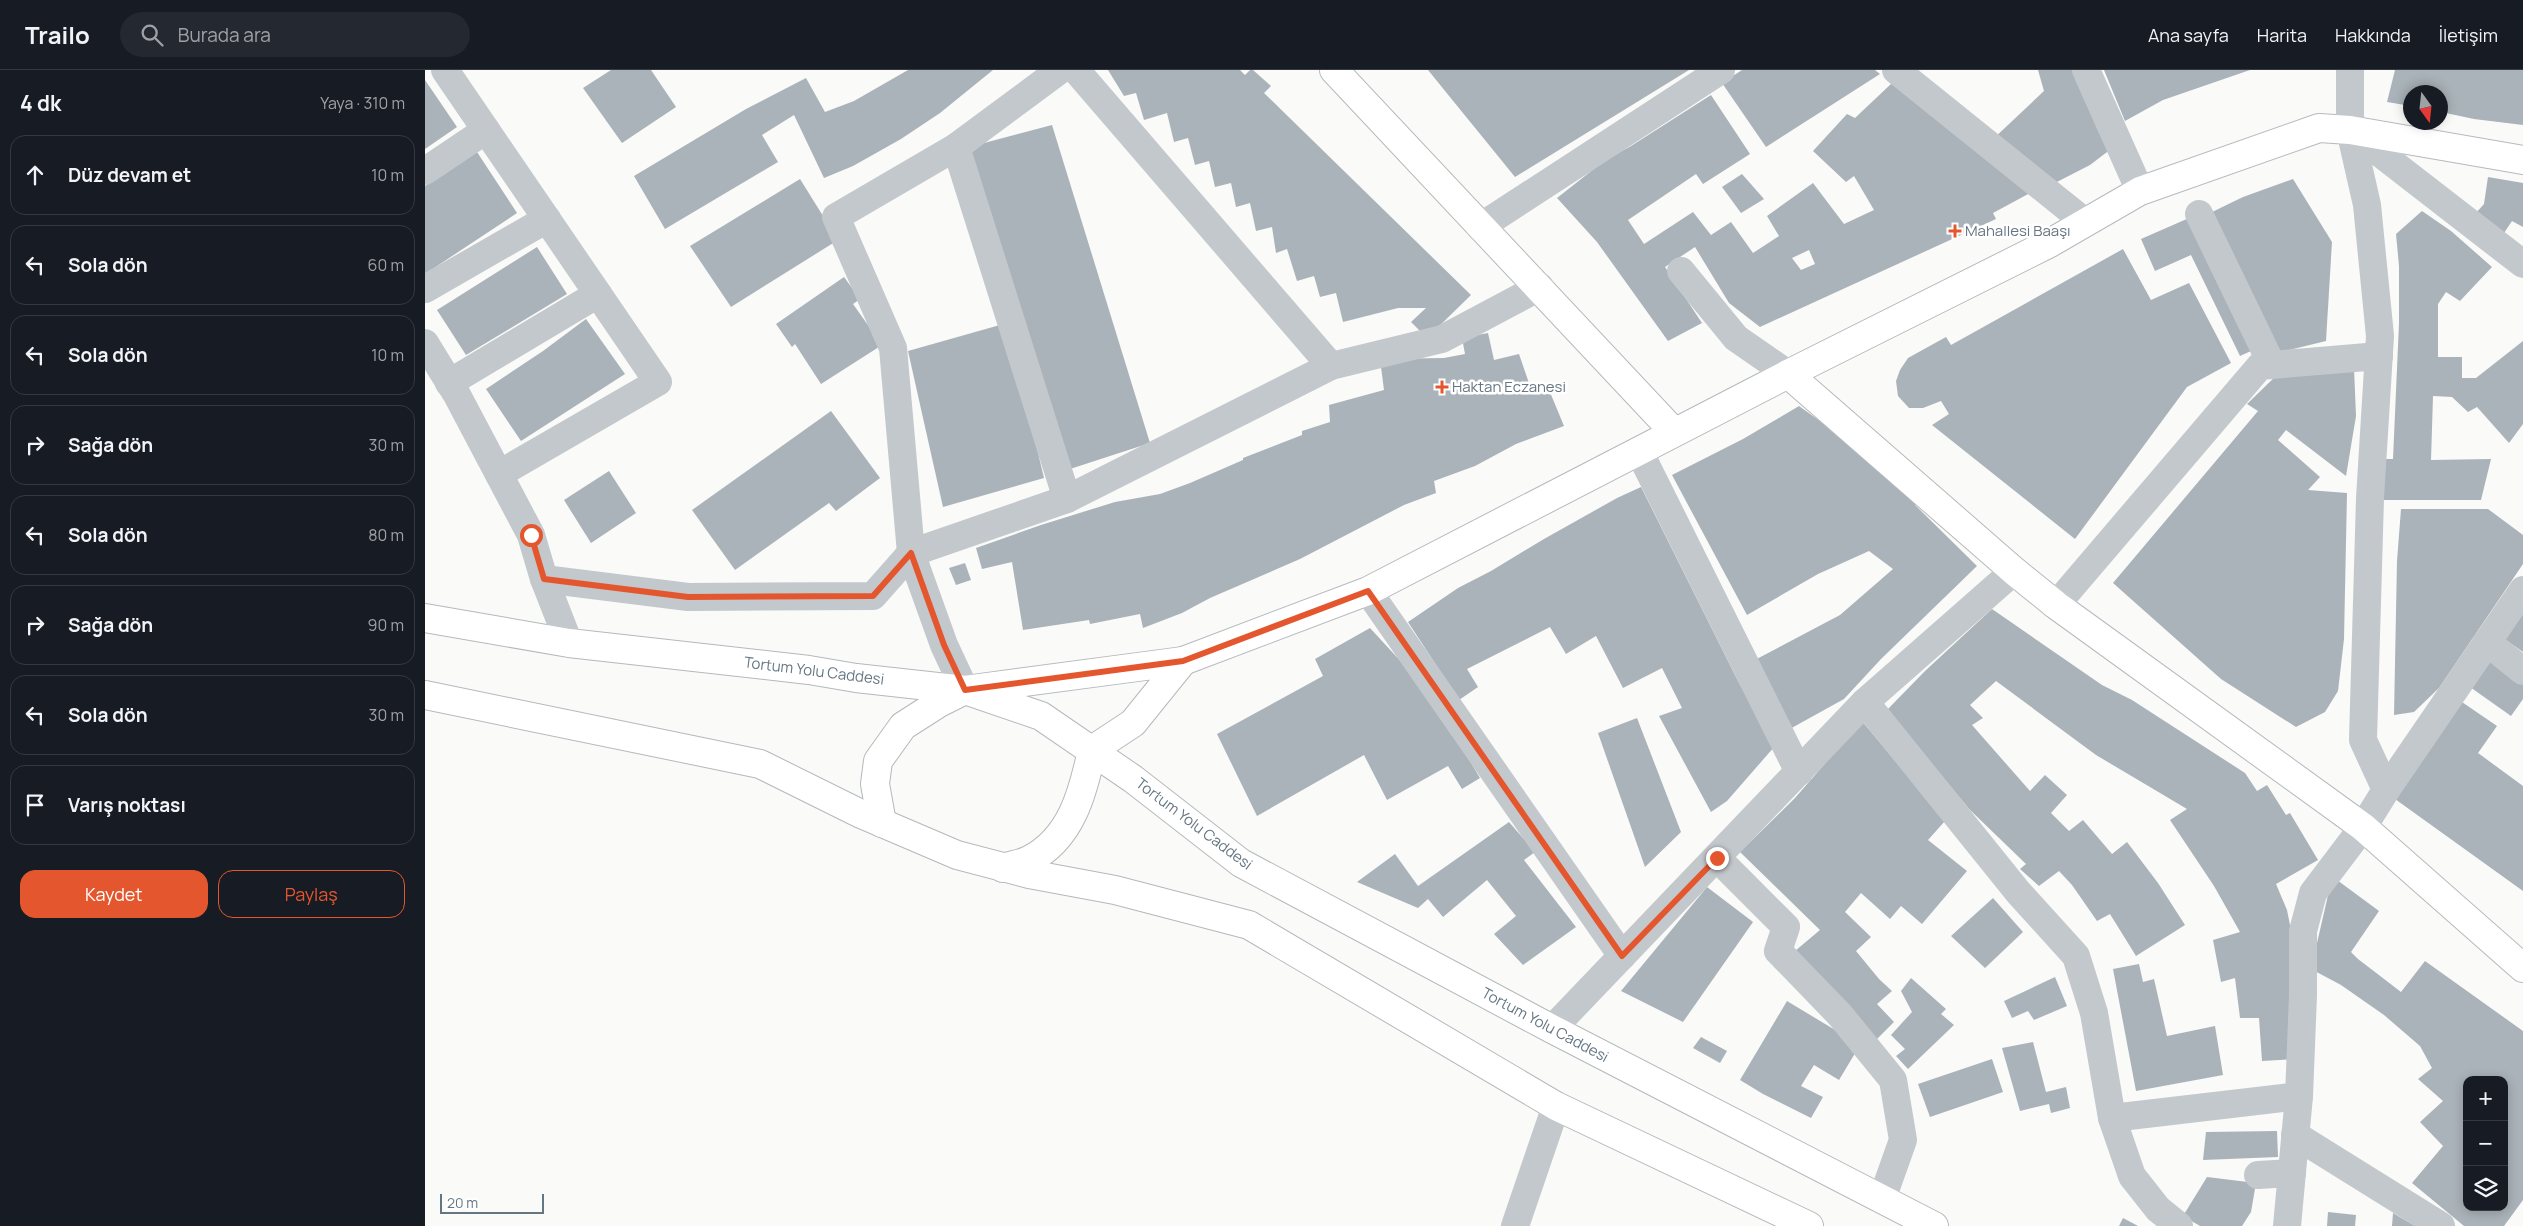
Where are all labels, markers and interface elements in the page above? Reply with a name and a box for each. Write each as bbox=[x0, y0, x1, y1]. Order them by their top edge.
search box bbox=[120, 12, 470, 57]
text: Trailo bbox=[25, 18, 90, 51]
icon: search bbox=[138, 21, 166, 49]
text: Burada ara bbox=[178, 22, 271, 48]
text: Ana sayfa bbox=[2148, 23, 2229, 47]
text: Harita bbox=[2257, 23, 2307, 47]
text: Hakkında bbox=[2335, 23, 2411, 47]
text: İletişim bbox=[2439, 23, 2498, 47]
north arrow bbox=[2403, 85, 2448, 130]
text: 4 dk bbox=[20, 89, 61, 117]
text: Yaya · 310 m bbox=[320, 92, 405, 114]
icon: ahead bbox=[21, 161, 49, 189]
text: Düz devam et bbox=[68, 162, 191, 188]
text: 10 m bbox=[371, 164, 404, 186]
place label: Mahallesi Baaşı bbox=[1965, 220, 2071, 241]
marker: Mahallesi Baaşı bbox=[1949, 225, 1961, 237]
icon: left bbox=[21, 251, 49, 279]
text: Sola dön bbox=[68, 252, 148, 278]
text: 60 m bbox=[368, 254, 404, 276]
icon: left bbox=[21, 341, 49, 369]
text: Sola dön bbox=[68, 342, 148, 368]
text: 10 m bbox=[371, 344, 404, 366]
place label: Haktan Eczanesi bbox=[1452, 376, 1566, 397]
marker: Haktan Eczanesi bbox=[1436, 381, 1448, 393]
icon: right bbox=[21, 431, 49, 459]
text: Sağa dön bbox=[68, 432, 153, 458]
text: 30 m bbox=[369, 434, 404, 456]
icon: left bbox=[21, 521, 49, 549]
text: Sola dön bbox=[68, 522, 148, 548]
text: 80 m bbox=[368, 524, 404, 546]
route start bbox=[520, 524, 543, 547]
icon: right bbox=[21, 611, 49, 639]
text: Sağa dön bbox=[68, 612, 153, 638]
text: 90 m bbox=[368, 614, 404, 636]
street label: Tortum Yolu Caddesi bbox=[743, 651, 885, 690]
icon: left bbox=[21, 701, 49, 729]
text: Sola dön bbox=[68, 702, 148, 728]
text: 30 m bbox=[369, 704, 404, 726]
street label: Tortum Yolu Caddesi bbox=[1132, 773, 1257, 874]
icon: arrive bbox=[21, 791, 49, 819]
text: Varış noktası bbox=[68, 792, 186, 818]
route end bbox=[1706, 847, 1729, 870]
button: Kaydet bbox=[20, 870, 208, 918]
button: Paylaş bbox=[218, 870, 405, 918]
street label: Tortum Yolu Caddesi bbox=[1478, 982, 1612, 1067]
map controls bbox=[2463, 1076, 2508, 1211]
button: + bbox=[2463, 1076, 2508, 1121]
button: − bbox=[2463, 1121, 2508, 1166]
button: layers bbox=[2463, 1166, 2508, 1211]
scale bar bbox=[440, 1191, 544, 1214]
text: 20 m bbox=[447, 1193, 478, 1212]

